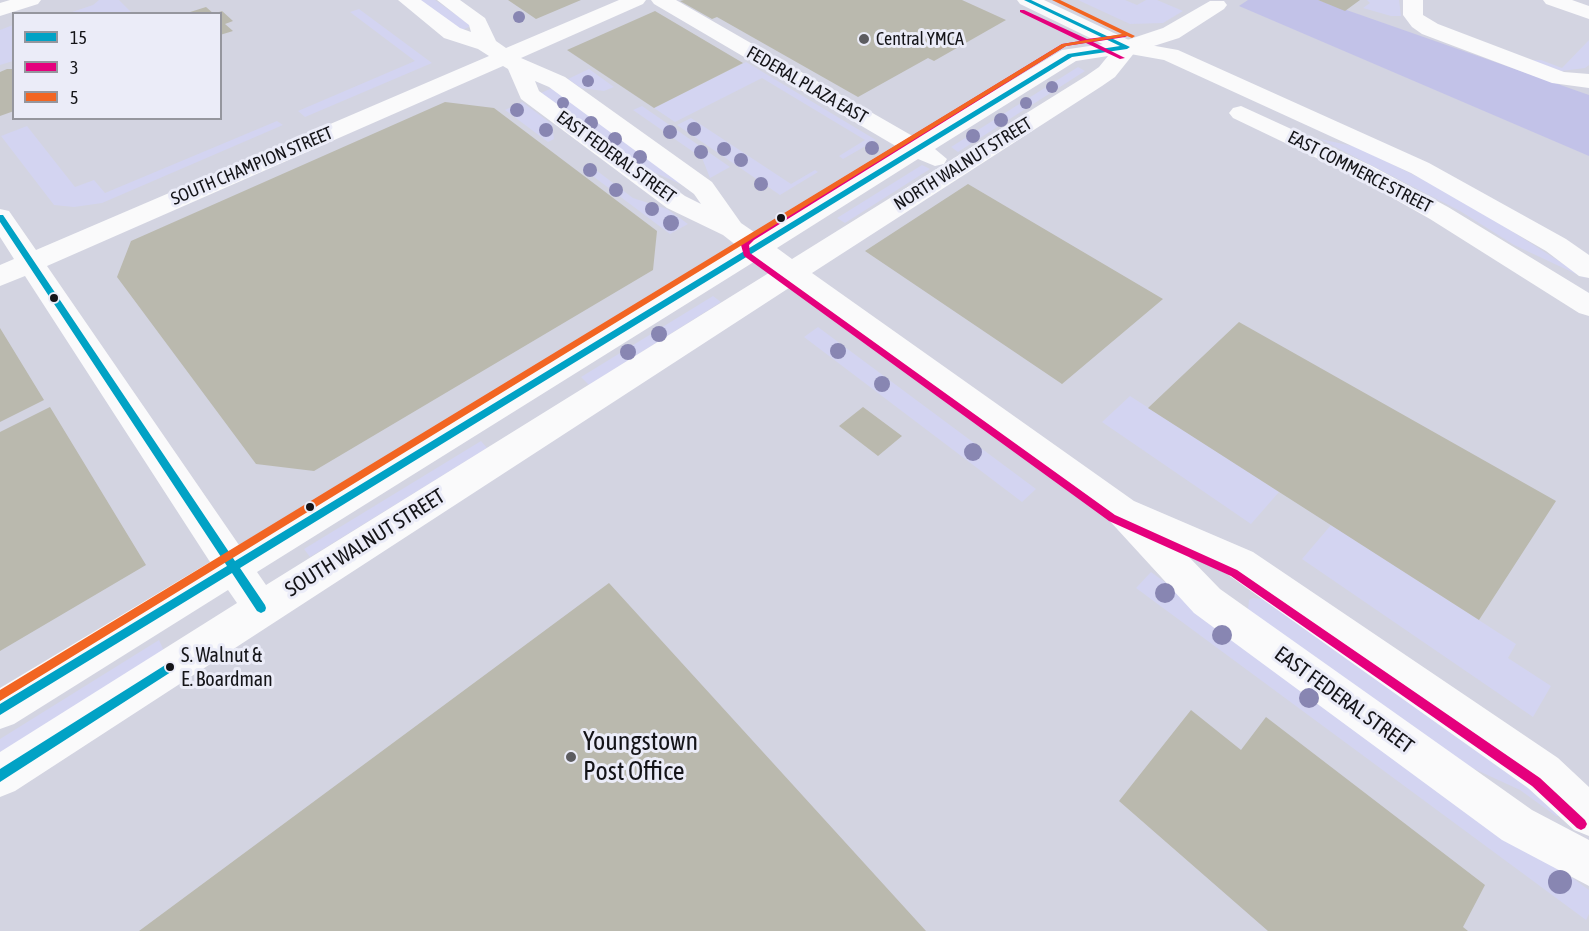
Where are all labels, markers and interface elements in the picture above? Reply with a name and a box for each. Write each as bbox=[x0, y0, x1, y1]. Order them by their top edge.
legend bbox=[12, 12, 222, 120]
text: 15 bbox=[70, 27, 87, 48]
place label: Central YMCA bbox=[876, 28, 964, 50]
marker: Central YMCA bbox=[857, 32, 871, 46]
street label: FEDERAL PLAZA EAST bbox=[743, 42, 871, 128]
text: 3 bbox=[70, 57, 78, 78]
text: 5 bbox=[70, 87, 78, 108]
street label: EAST FEDERAL STREET bbox=[552, 107, 680, 207]
street label: NORTH WALNUT STREET bbox=[890, 113, 1036, 215]
street label: SOUTH CHAMPION STREET bbox=[168, 122, 336, 210]
street label: EAST COMMERCE STREET bbox=[1284, 126, 1436, 218]
unlabelled marker bbox=[775, 212, 787, 224]
unlabelled marker bbox=[48, 292, 60, 304]
street label: SOUTH WALNUT STREET bbox=[281, 484, 449, 602]
unlabelled marker bbox=[304, 501, 316, 513]
street label: EAST FEDERAL STREET bbox=[1270, 641, 1418, 759]
place label: S. Walnut & E. Boardman bbox=[181, 644, 273, 691]
marker: S. Walnut & E. Boardman bbox=[164, 661, 176, 673]
place label: Youngstown Post Office bbox=[583, 726, 698, 788]
marker: Youngstown Post Office bbox=[564, 750, 578, 764]

